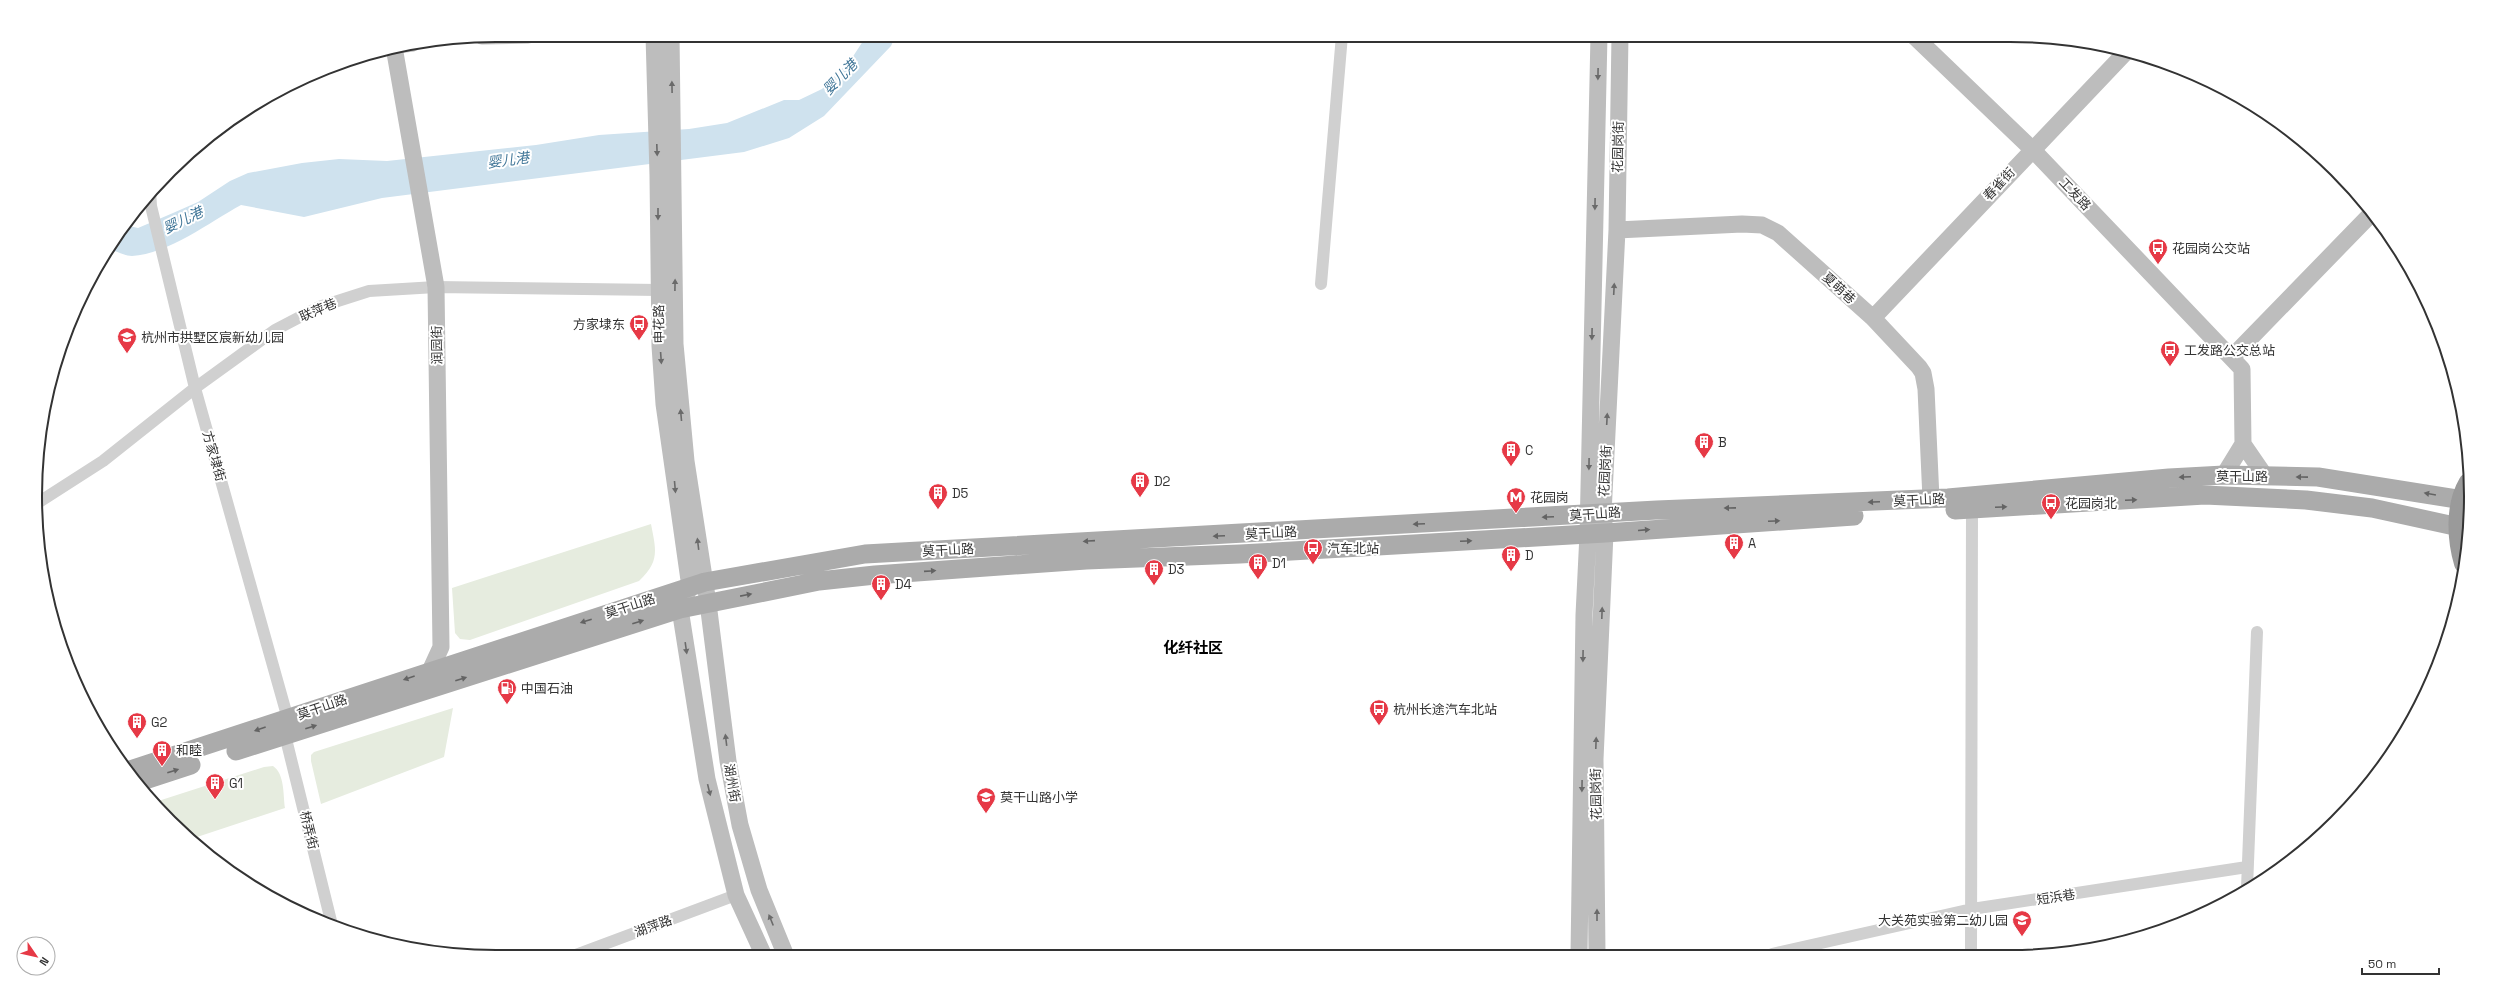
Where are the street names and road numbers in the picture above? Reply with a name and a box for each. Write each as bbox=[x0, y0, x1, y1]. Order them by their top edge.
street label: 花园岗街 bbox=[1609, 121, 1627, 173]
street label: 春雀街 bbox=[1979, 164, 2019, 204]
street label: 工发路 bbox=[2055, 174, 2095, 214]
street label: 夏萌巷 bbox=[1819, 269, 1859, 307]
street label: 联萍巷 bbox=[297, 295, 339, 325]
street label: 申花路 bbox=[650, 304, 668, 344]
street label: 润园街 bbox=[428, 325, 446, 365]
street label: 方家埭街 bbox=[199, 429, 229, 483]
street label: 花园岗街 bbox=[1595, 445, 1615, 497]
street label: 莫干山路 bbox=[2216, 468, 2268, 485]
street label: 莫干山路 bbox=[1893, 490, 1945, 510]
street label: 莫干山路 bbox=[1568, 504, 1622, 524]
street label: 莫干山路 bbox=[1245, 523, 1297, 543]
street label: 莫干山路 bbox=[922, 540, 974, 560]
street label: 莫干山路 bbox=[603, 590, 657, 622]
street label: 莫干山路 bbox=[295, 690, 349, 724]
street label: 湖州街 bbox=[720, 762, 744, 804]
street label: 花园岗街 bbox=[1587, 768, 1605, 820]
street label: 桥弄街 bbox=[296, 809, 322, 851]
street label: 短浜巷 bbox=[2035, 886, 2077, 908]
street label: 湖萍路 bbox=[632, 911, 674, 941]

